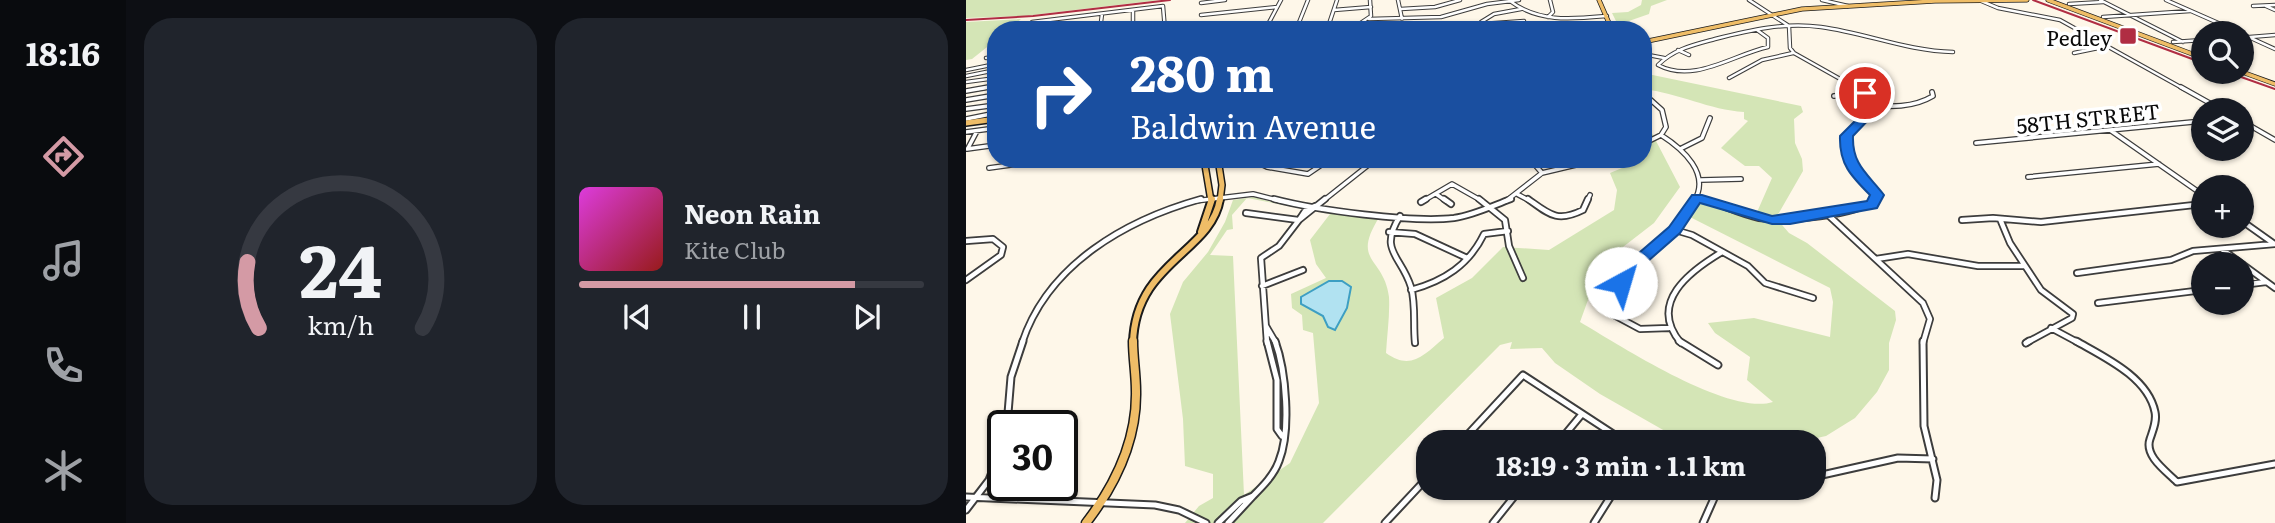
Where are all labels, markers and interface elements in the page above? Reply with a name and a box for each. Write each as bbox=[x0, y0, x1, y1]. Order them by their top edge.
place label: Pedley bbox=[2046, 21, 2113, 52]
map controls bbox=[2191, 21, 2254, 315]
button: search bbox=[2191, 21, 2254, 84]
marker: Pedley bbox=[2118, 26, 2138, 46]
text: 18:16 bbox=[26, 28, 100, 76]
text: 280 m bbox=[1130, 34, 1274, 107]
icon: right bbox=[1015, 49, 1106, 140]
pin bbox=[1835, 63, 1895, 123]
icon: arrive bbox=[1846, 74, 1884, 112]
street label: 58TH STREET bbox=[2015, 94, 2161, 140]
button: layers bbox=[2191, 98, 2254, 161]
text: Baldwin Avenue bbox=[1130, 101, 1376, 149]
icon: directions bbox=[39, 132, 88, 181]
button: + bbox=[2191, 175, 2254, 238]
text: Neon Rain bbox=[684, 193, 821, 232]
text: 24 bbox=[299, 212, 382, 320]
text: Kite Club bbox=[684, 232, 785, 266]
icon: music bbox=[39, 236, 88, 285]
position arrow bbox=[1584, 246, 1658, 320]
button: − bbox=[2191, 252, 2254, 315]
icon: previous bbox=[618, 298, 656, 336]
icon: pause bbox=[733, 298, 771, 336]
icon: next bbox=[848, 298, 886, 336]
text: km/h bbox=[307, 305, 374, 342]
icon: phone bbox=[39, 341, 88, 390]
speed limit sign: 30 bbox=[987, 410, 1078, 501]
text: 18:19 · 3 min · 1.1 km bbox=[1496, 445, 1746, 484]
icon: climate bbox=[39, 446, 88, 495]

